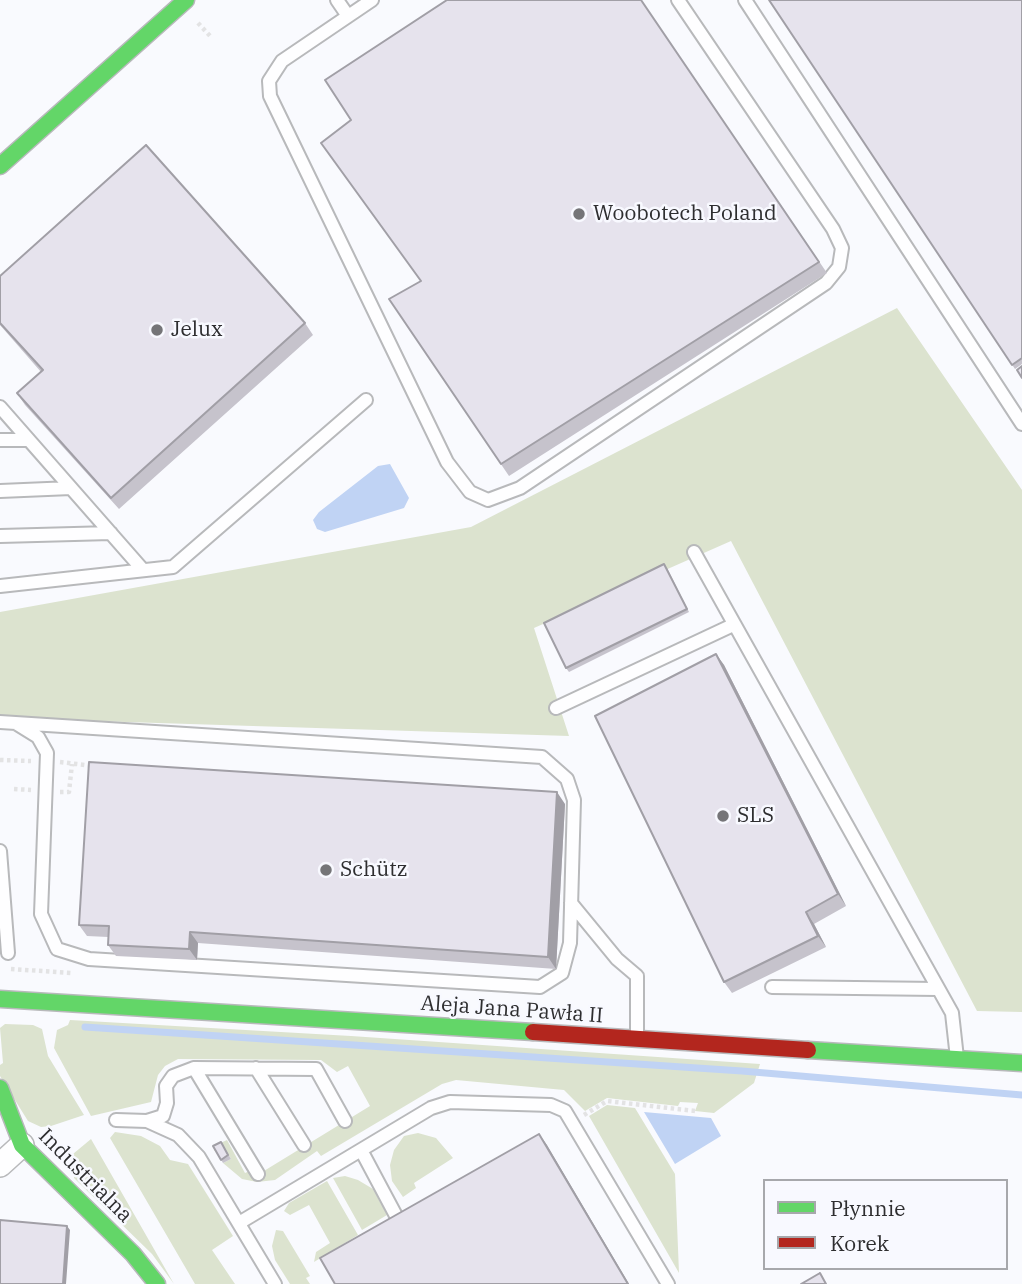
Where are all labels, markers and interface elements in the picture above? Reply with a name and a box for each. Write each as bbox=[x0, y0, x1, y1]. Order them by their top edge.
place label: Woobotech Poland bbox=[593, 201, 777, 227]
marker: Woobotech Poland bbox=[571, 206, 587, 222]
place label: Jelux bbox=[171, 317, 223, 343]
marker: Jelux bbox=[149, 322, 165, 338]
place label: SLS bbox=[737, 803, 774, 829]
marker: SLS bbox=[715, 808, 731, 824]
place label: Schütz bbox=[340, 857, 407, 883]
marker: Schütz bbox=[318, 862, 334, 878]
street label: Aleja Jana Pawła II bbox=[420, 991, 604, 1029]
street label: Industrialna bbox=[33, 1124, 137, 1228]
legend bbox=[763, 1179, 1008, 1270]
text: Płynnie bbox=[830, 1194, 906, 1222]
text: Korek bbox=[830, 1229, 889, 1257]

